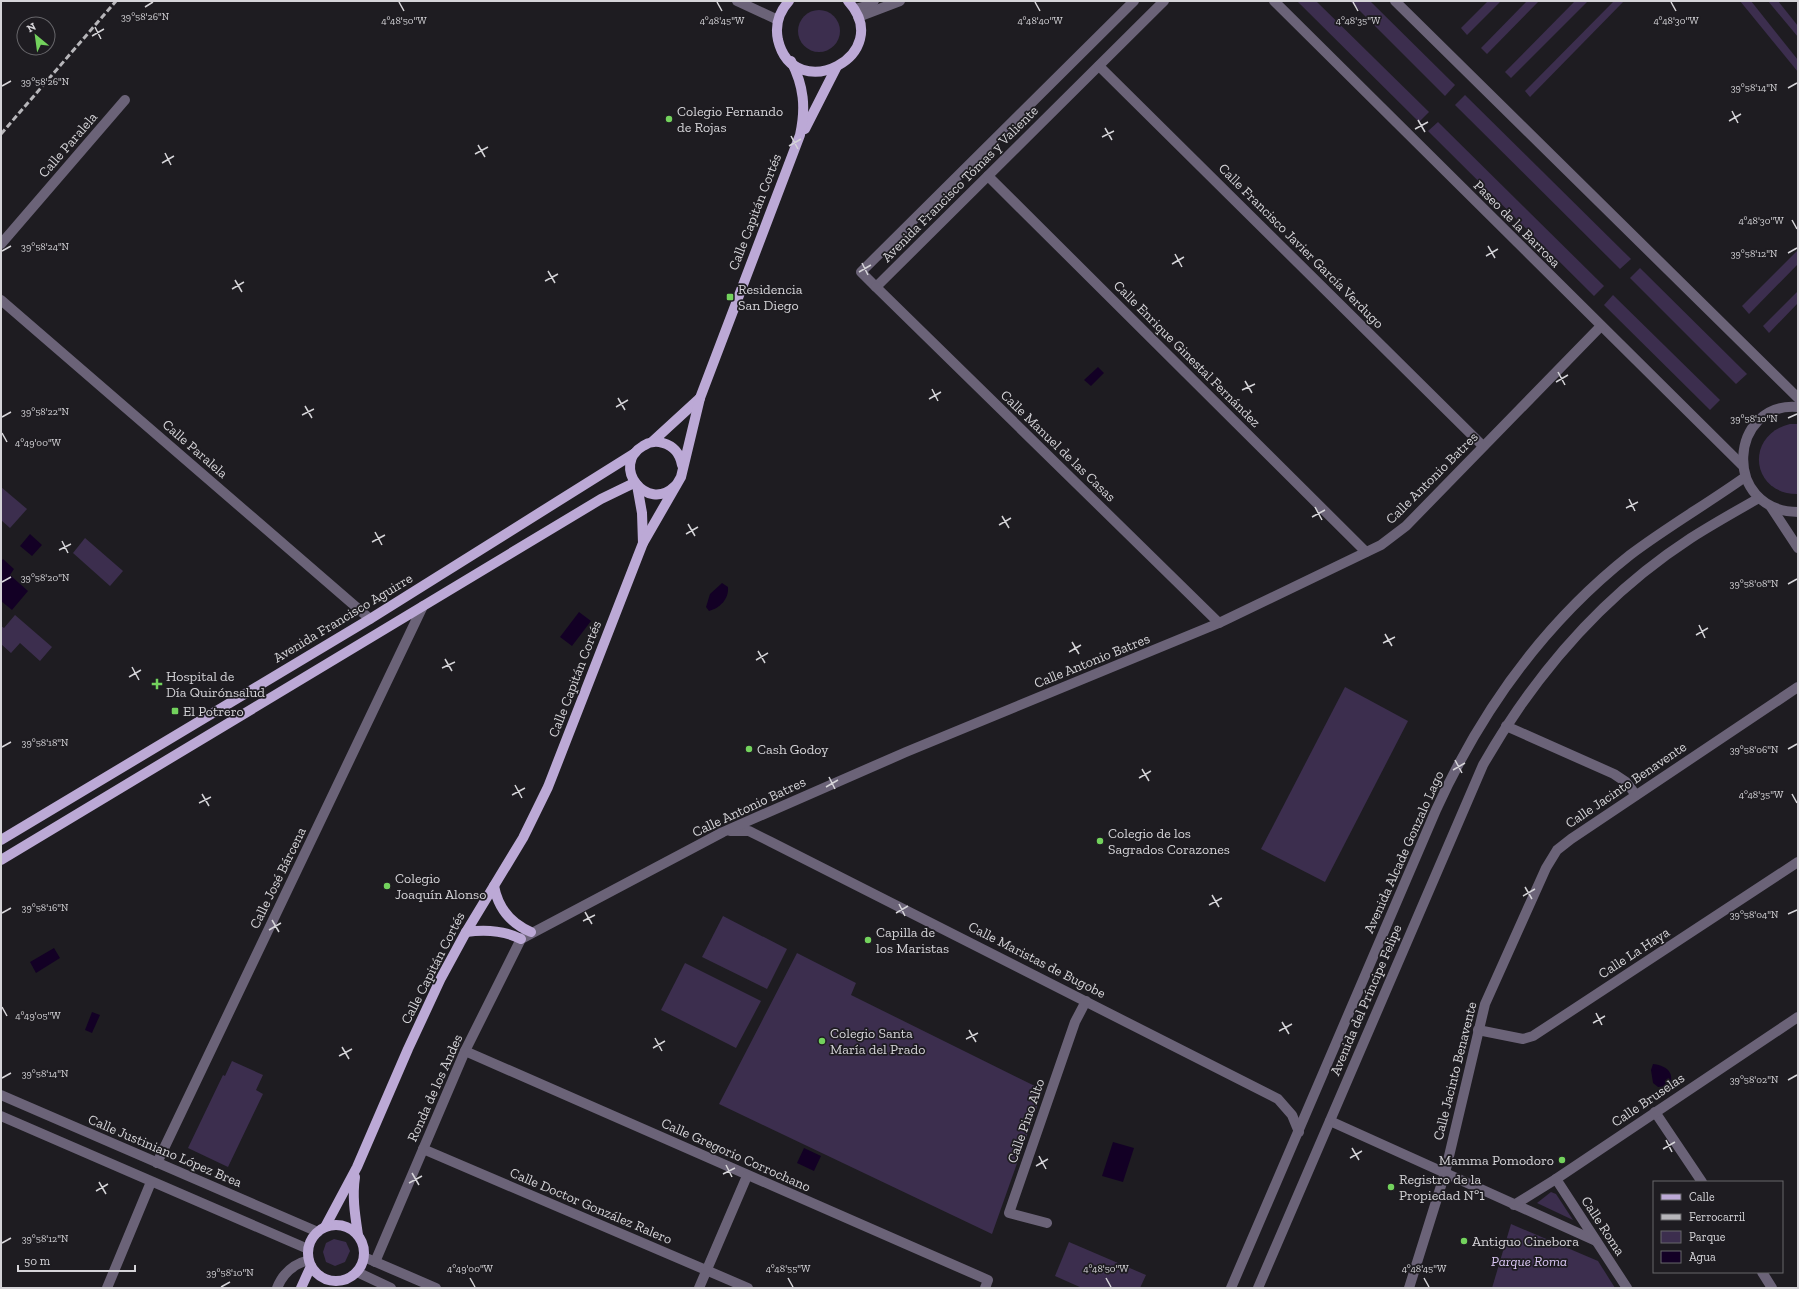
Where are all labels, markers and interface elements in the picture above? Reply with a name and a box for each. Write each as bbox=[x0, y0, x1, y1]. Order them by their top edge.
text: 39°58'26"N bbox=[121, 11, 170, 23]
text: 4°48'50"W bbox=[381, 15, 427, 27]
text: 4°48'45"W bbox=[700, 15, 745, 27]
text: 4°48'40"W bbox=[1017, 15, 1063, 27]
text: 4°48'35"W bbox=[1336, 15, 1381, 27]
text: 4°48'30"W bbox=[1653, 15, 1699, 27]
north arrow bbox=[16, 16, 56, 56]
text: N bbox=[25, 20, 39, 35]
text: 39°58'26"N bbox=[21, 76, 70, 88]
text: 39°58'14"N bbox=[1731, 82, 1778, 94]
street label: Avenida Francisco Tómas y Valiente bbox=[878, 102, 1042, 266]
place label: Colegio Fernando de Rojas bbox=[677, 103, 783, 136]
street label: Calle Paralela bbox=[35, 109, 101, 181]
marker: Colegio Fernando de Rojas bbox=[664, 114, 674, 124]
street label: Calle Capitán Cortés bbox=[725, 151, 785, 273]
street label: Calle Francisco Javier García Verdugo bbox=[1215, 160, 1387, 332]
street label: Paseo de la Barrosa bbox=[1470, 177, 1564, 271]
text: 4°48'30"W bbox=[1738, 215, 1784, 227]
text: 39°58'24"N bbox=[21, 241, 70, 253]
text: 39°58'12"N bbox=[1731, 248, 1778, 260]
street label: Calle Enrique Ginestal Fernández bbox=[1110, 277, 1264, 431]
place label: Residencia San Diego bbox=[738, 281, 803, 314]
marker: Residencia San Diego bbox=[725, 292, 735, 302]
street label: Calle Manuel de las Casas bbox=[997, 387, 1119, 505]
text: 39°58'22"N bbox=[21, 406, 70, 418]
text: 39°58'10"N bbox=[1730, 413, 1778, 425]
street label: Calle Paralela bbox=[159, 416, 231, 482]
street label: Calle Antonio Batres bbox=[1382, 428, 1482, 528]
text: 4°49'00"W bbox=[15, 437, 62, 449]
street label: Avenida Francisco Aguirre bbox=[270, 569, 416, 666]
text: 39°58'20"N bbox=[21, 572, 70, 584]
text: 39°58'08"N bbox=[1730, 578, 1779, 590]
street label: Calle Capitán Cortés bbox=[545, 618, 605, 740]
street label: Calle Antonio Batres bbox=[1032, 630, 1152, 692]
place label: Hospital de Día Quirónsalud bbox=[166, 668, 265, 701]
marker: Hospital de Día Quirónsalud bbox=[151, 678, 163, 690]
place label: El Potrero bbox=[183, 703, 244, 720]
marker: El Potrero bbox=[170, 706, 180, 716]
text: 39°58'18"N bbox=[22, 737, 69, 749]
street label: Calle Jacinto Benavente bbox=[1562, 738, 1690, 832]
place label: Cash Godoy bbox=[757, 741, 829, 758]
marker: Cash Godoy bbox=[744, 744, 754, 754]
text: 39°58'06"N bbox=[1730, 744, 1779, 756]
street label: Avenida Alcade Gonzalo Lago bbox=[1360, 768, 1448, 936]
street label: Calle Antonio Batres bbox=[689, 773, 809, 841]
text: 4°48'35"W bbox=[1739, 789, 1784, 801]
street label: Calle José Bárcena bbox=[246, 824, 310, 932]
place label: Colegio de los Sagrados Corazones bbox=[1108, 825, 1230, 858]
marker: Colegio de los Sagrados Corazones bbox=[1095, 836, 1105, 846]
place label: Colegio Joaquín Alonso bbox=[395, 870, 486, 903]
marker: Colegio Joaquín Alonso bbox=[382, 881, 392, 891]
text: 39°58'16"N bbox=[22, 902, 69, 914]
street label: Calle Capitán Cortés bbox=[397, 909, 469, 1027]
text: 39°58'04"N bbox=[1730, 909, 1779, 921]
street label: Calle Maristas de Bugobe bbox=[965, 918, 1109, 1002]
street label: Avenida del Príncipe Felipe bbox=[1326, 922, 1406, 1078]
place label: Capilla de los Maristas bbox=[876, 924, 949, 957]
street label: Calle La Haya bbox=[1595, 924, 1673, 982]
marker: Capilla de los Maristas bbox=[863, 935, 873, 945]
street label: Calle Jacinto Benavente bbox=[1430, 1000, 1481, 1142]
text: 4°49'05"W bbox=[15, 1010, 61, 1022]
place label: Colegio Santa María del Prado bbox=[830, 1025, 925, 1058]
street label: Ronda de los Andes bbox=[404, 1032, 466, 1144]
marker: Colegio Santa María del Prado bbox=[817, 1036, 827, 1046]
text: 39°58'14"N bbox=[22, 1068, 69, 1080]
street label: Calle Bruselas bbox=[1608, 1069, 1688, 1131]
text: 39°58'02"N bbox=[1730, 1074, 1779, 1086]
street label: Calle Pino Alto bbox=[1004, 1077, 1048, 1165]
street label: Calle Justiniano López Brea bbox=[86, 1111, 245, 1191]
street label: Calle Gregorio Corrochano bbox=[659, 1114, 813, 1196]
place label: Mamma Pomodoro bbox=[1439, 1152, 1554, 1169]
marker: Mamma Pomodoro bbox=[1557, 1155, 1567, 1165]
street label: Calle Doctor González Ralero bbox=[507, 1164, 675, 1248]
place label: Registro de la Propiedad Nº1 bbox=[1399, 1171, 1485, 1204]
legend bbox=[1653, 1181, 1783, 1273]
marker: Registro de la Propiedad Nº1 bbox=[1386, 1182, 1396, 1192]
text: Calle bbox=[1689, 1190, 1715, 1204]
street label: Calle Roma bbox=[1577, 1193, 1629, 1259]
text: Ferrocarril bbox=[1689, 1210, 1745, 1224]
text: Parque bbox=[1689, 1230, 1726, 1244]
text: 39°58'12"N bbox=[22, 1233, 69, 1245]
place label: Antiguo Cinebora bbox=[1472, 1233, 1579, 1250]
marker: Antiguo Cinebora bbox=[1459, 1236, 1469, 1246]
scale bar bbox=[18, 1247, 135, 1273]
text: Agua bbox=[1689, 1250, 1716, 1264]
park label: Parque Roma bbox=[1491, 1253, 1567, 1270]
text: 50 m bbox=[24, 1254, 51, 1268]
text: 4°49'00"W bbox=[447, 1263, 494, 1275]
text: 4°48'55"W bbox=[766, 1263, 811, 1275]
text: 4°48'50"W bbox=[1083, 1263, 1129, 1275]
text: 4°48'45"W bbox=[1402, 1263, 1447, 1275]
text: 39°58'10"N bbox=[206, 1267, 254, 1279]

